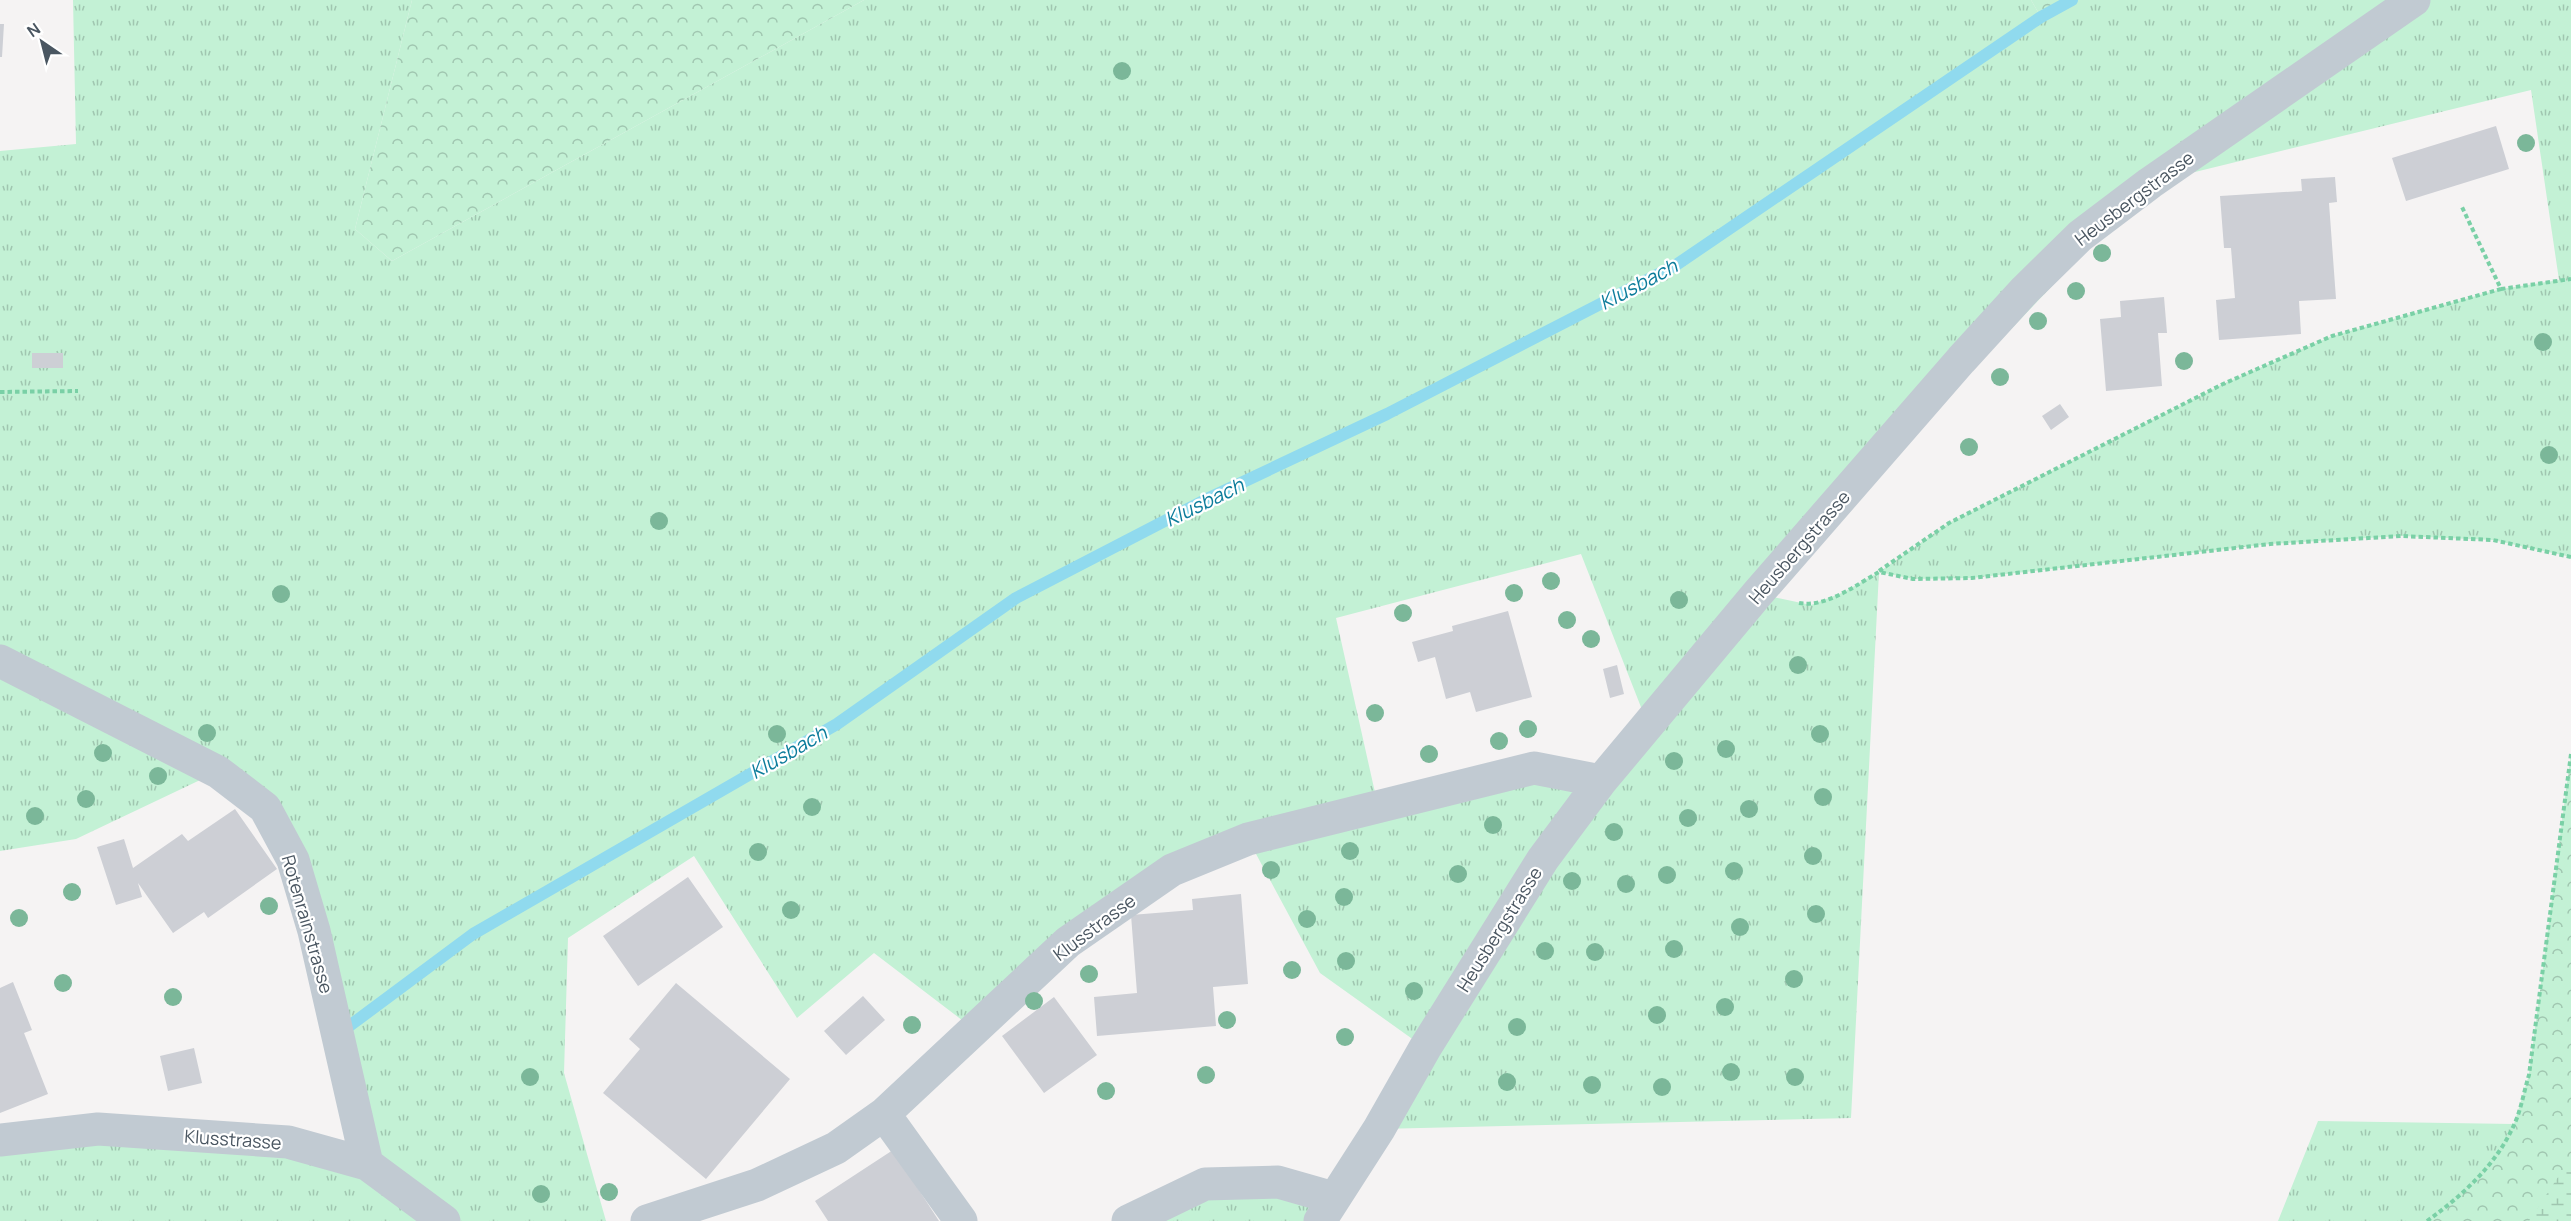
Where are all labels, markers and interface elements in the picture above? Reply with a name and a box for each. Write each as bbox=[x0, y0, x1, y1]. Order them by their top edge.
north arrow bbox=[12, 12, 72, 72]
text: N bbox=[22, 17, 44, 42]
street label: Heusbergstrasse bbox=[2070, 145, 2198, 251]
water label: Klusbach bbox=[1594, 252, 1683, 316]
water label: Klusbach bbox=[1160, 471, 1249, 533]
street label: Heusbergstrasse bbox=[1743, 485, 1855, 609]
water label: Klusbach bbox=[745, 719, 832, 785]
street label: Rotenrainstrasse bbox=[277, 852, 339, 996]
street label: Heusbergstrasse bbox=[1451, 862, 1547, 996]
street label: Klusstrasse bbox=[1048, 888, 1140, 966]
street label: Klusstrasse bbox=[184, 1124, 282, 1154]

